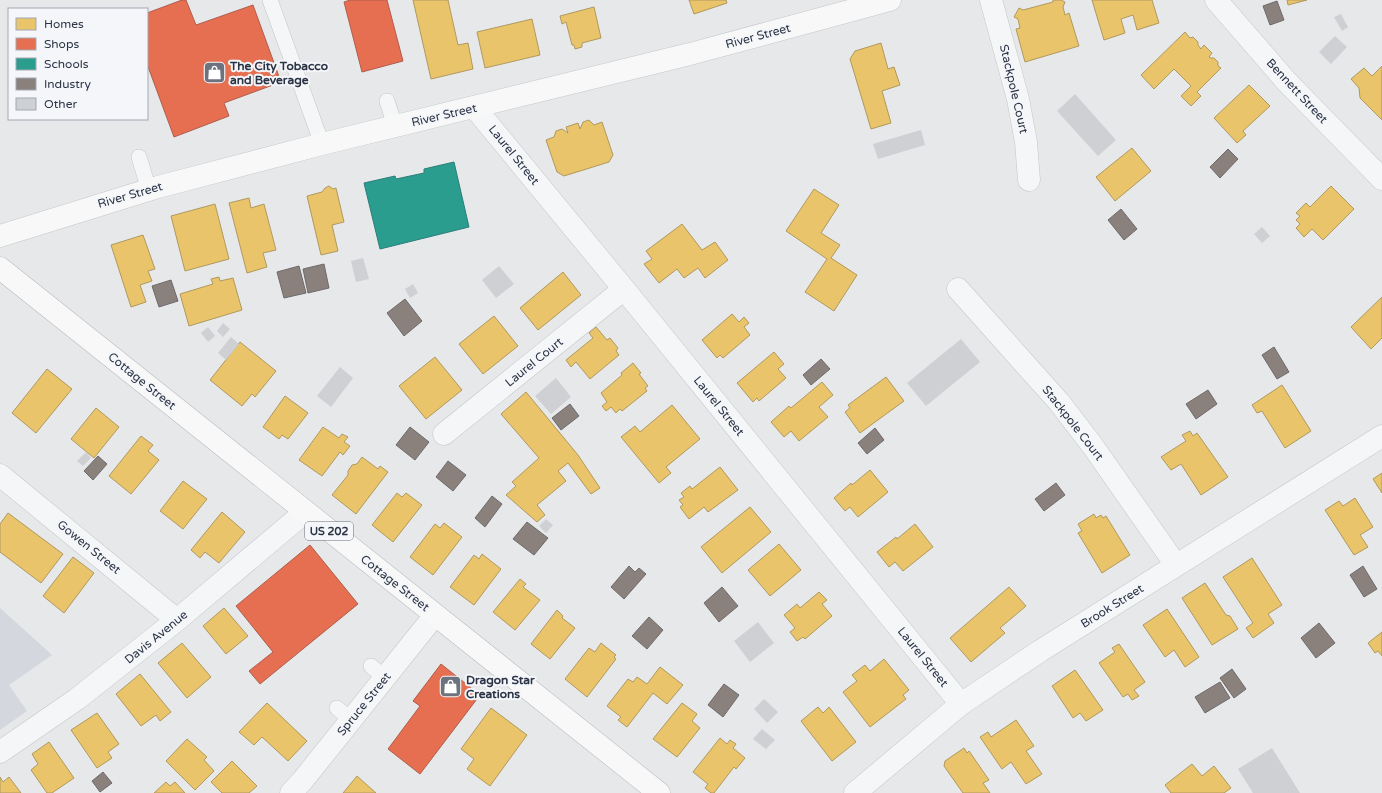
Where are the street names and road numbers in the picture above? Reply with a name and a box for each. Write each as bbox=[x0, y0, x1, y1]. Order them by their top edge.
street label: River Street bbox=[724, 21, 792, 51]
street label: Stackpole Court bbox=[997, 43, 1031, 135]
street label: Bennett Street bbox=[1264, 56, 1331, 126]
street label: River Street bbox=[410, 101, 478, 129]
street label: Laurel Street bbox=[486, 122, 543, 188]
street label: River Street bbox=[96, 179, 164, 211]
street label: Laurel Court bbox=[502, 334, 566, 390]
street label: Cottage Street bbox=[105, 349, 179, 413]
street label: Laurel Street bbox=[691, 373, 748, 439]
street label: Stackpole Court bbox=[1039, 383, 1107, 464]
street label: Gowen Street bbox=[55, 517, 124, 577]
road number: US 202 bbox=[305, 522, 353, 540]
street label: Cottage Street bbox=[358, 552, 432, 614]
street label: Brook Street bbox=[1078, 581, 1146, 631]
street label: Davis Avenue bbox=[122, 607, 190, 667]
street label: Laurel Street bbox=[895, 624, 952, 690]
street label: Spruce Street bbox=[334, 669, 394, 738]

